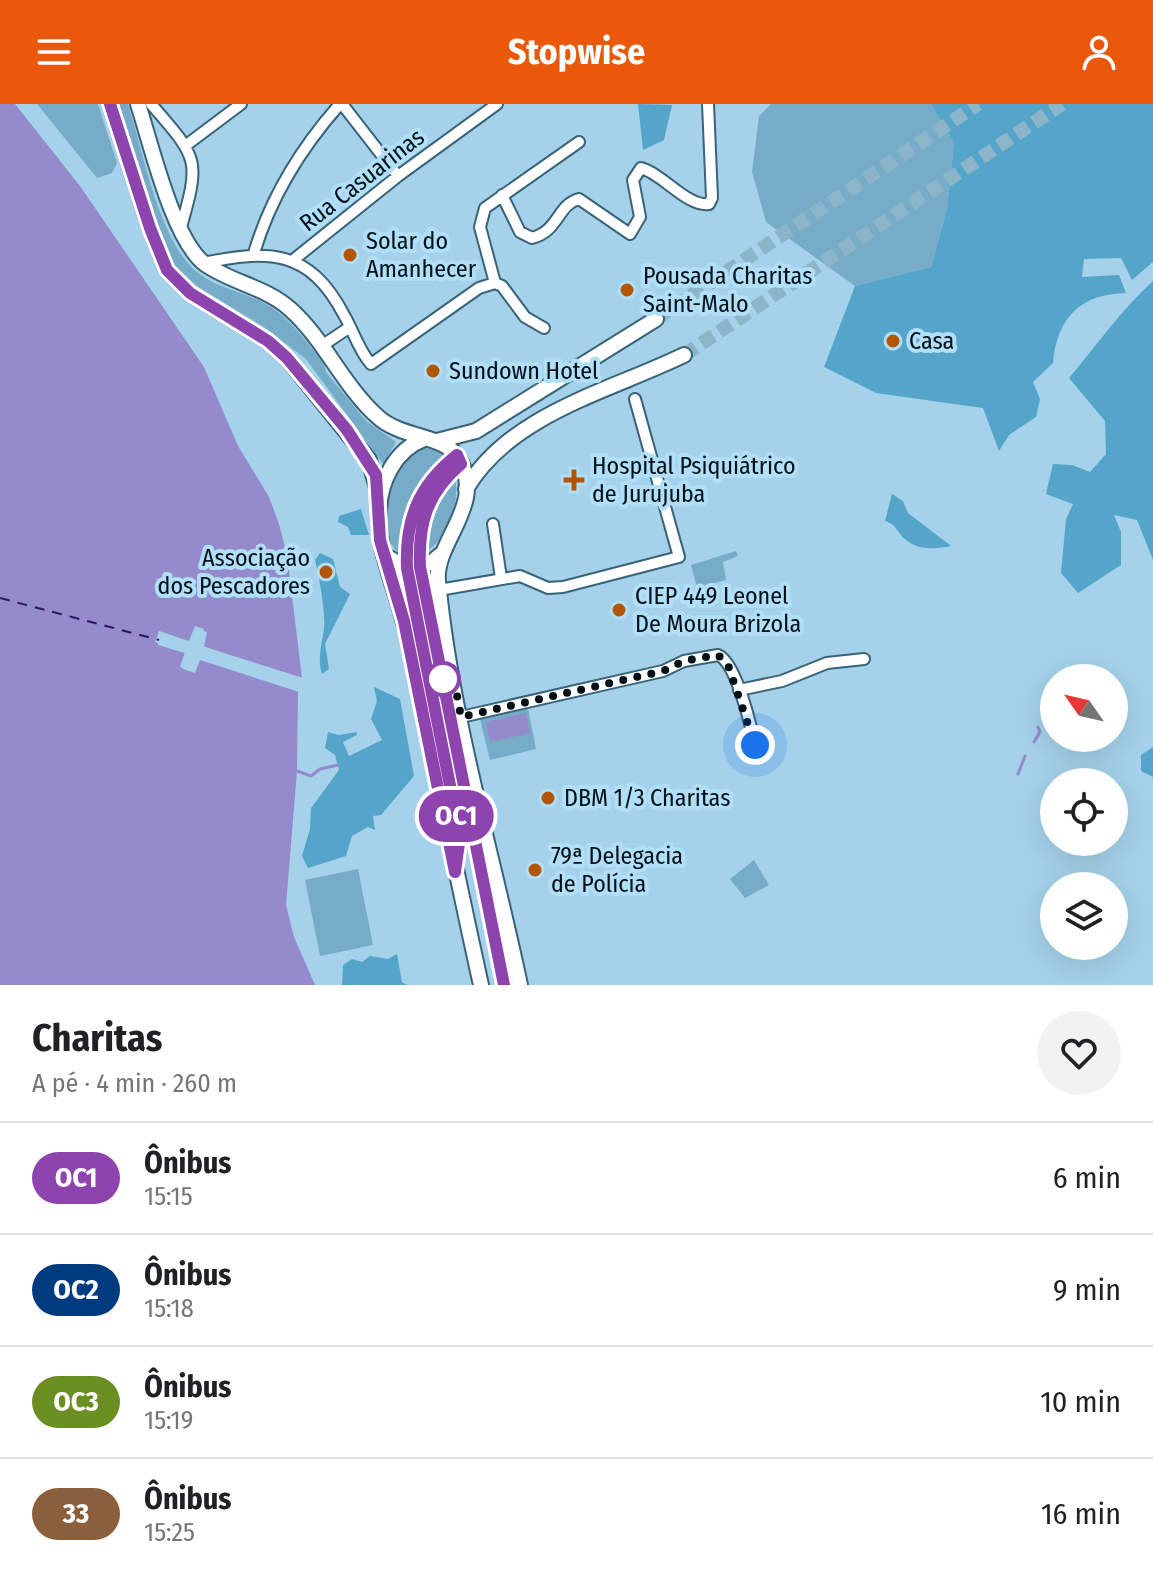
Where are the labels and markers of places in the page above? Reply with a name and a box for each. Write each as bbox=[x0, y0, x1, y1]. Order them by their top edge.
place label: Solar do Amanhecer bbox=[366, 227, 477, 283]
marker: Solar do Amanhecer bbox=[341, 246, 359, 264]
place label: Pousada Charitas Saint-Malo bbox=[643, 262, 812, 318]
marker: Pousada Charitas Saint-Malo bbox=[618, 281, 636, 299]
place label: Casa bbox=[909, 327, 954, 355]
marker: Casa bbox=[884, 332, 902, 350]
place label: Sundown Hotel bbox=[449, 357, 598, 385]
marker: Sundown Hotel bbox=[424, 362, 442, 380]
place label: Hospital Psiquiátrico de Jurujuba bbox=[592, 452, 796, 508]
marker: Hospital Psiquiátrico de Jurujuba bbox=[563, 469, 585, 491]
place label: Associação dos Pescadores bbox=[158, 544, 310, 600]
marker: Associação dos Pescadores bbox=[317, 563, 335, 581]
place label: CIEP 449 Leonel De Moura Brizola bbox=[635, 582, 801, 638]
marker: CIEP 449 Leonel De Moura Brizola bbox=[610, 601, 628, 619]
unlabelled marker bbox=[426, 662, 460, 696]
place label: DBM 1/3 Charitas bbox=[564, 784, 730, 812]
marker: DBM 1/3 Charitas bbox=[539, 789, 557, 807]
place label: 79ª Delegacia de Polícia bbox=[551, 842, 683, 898]
marker: 79ª Delegacia de Polícia bbox=[526, 861, 544, 879]

